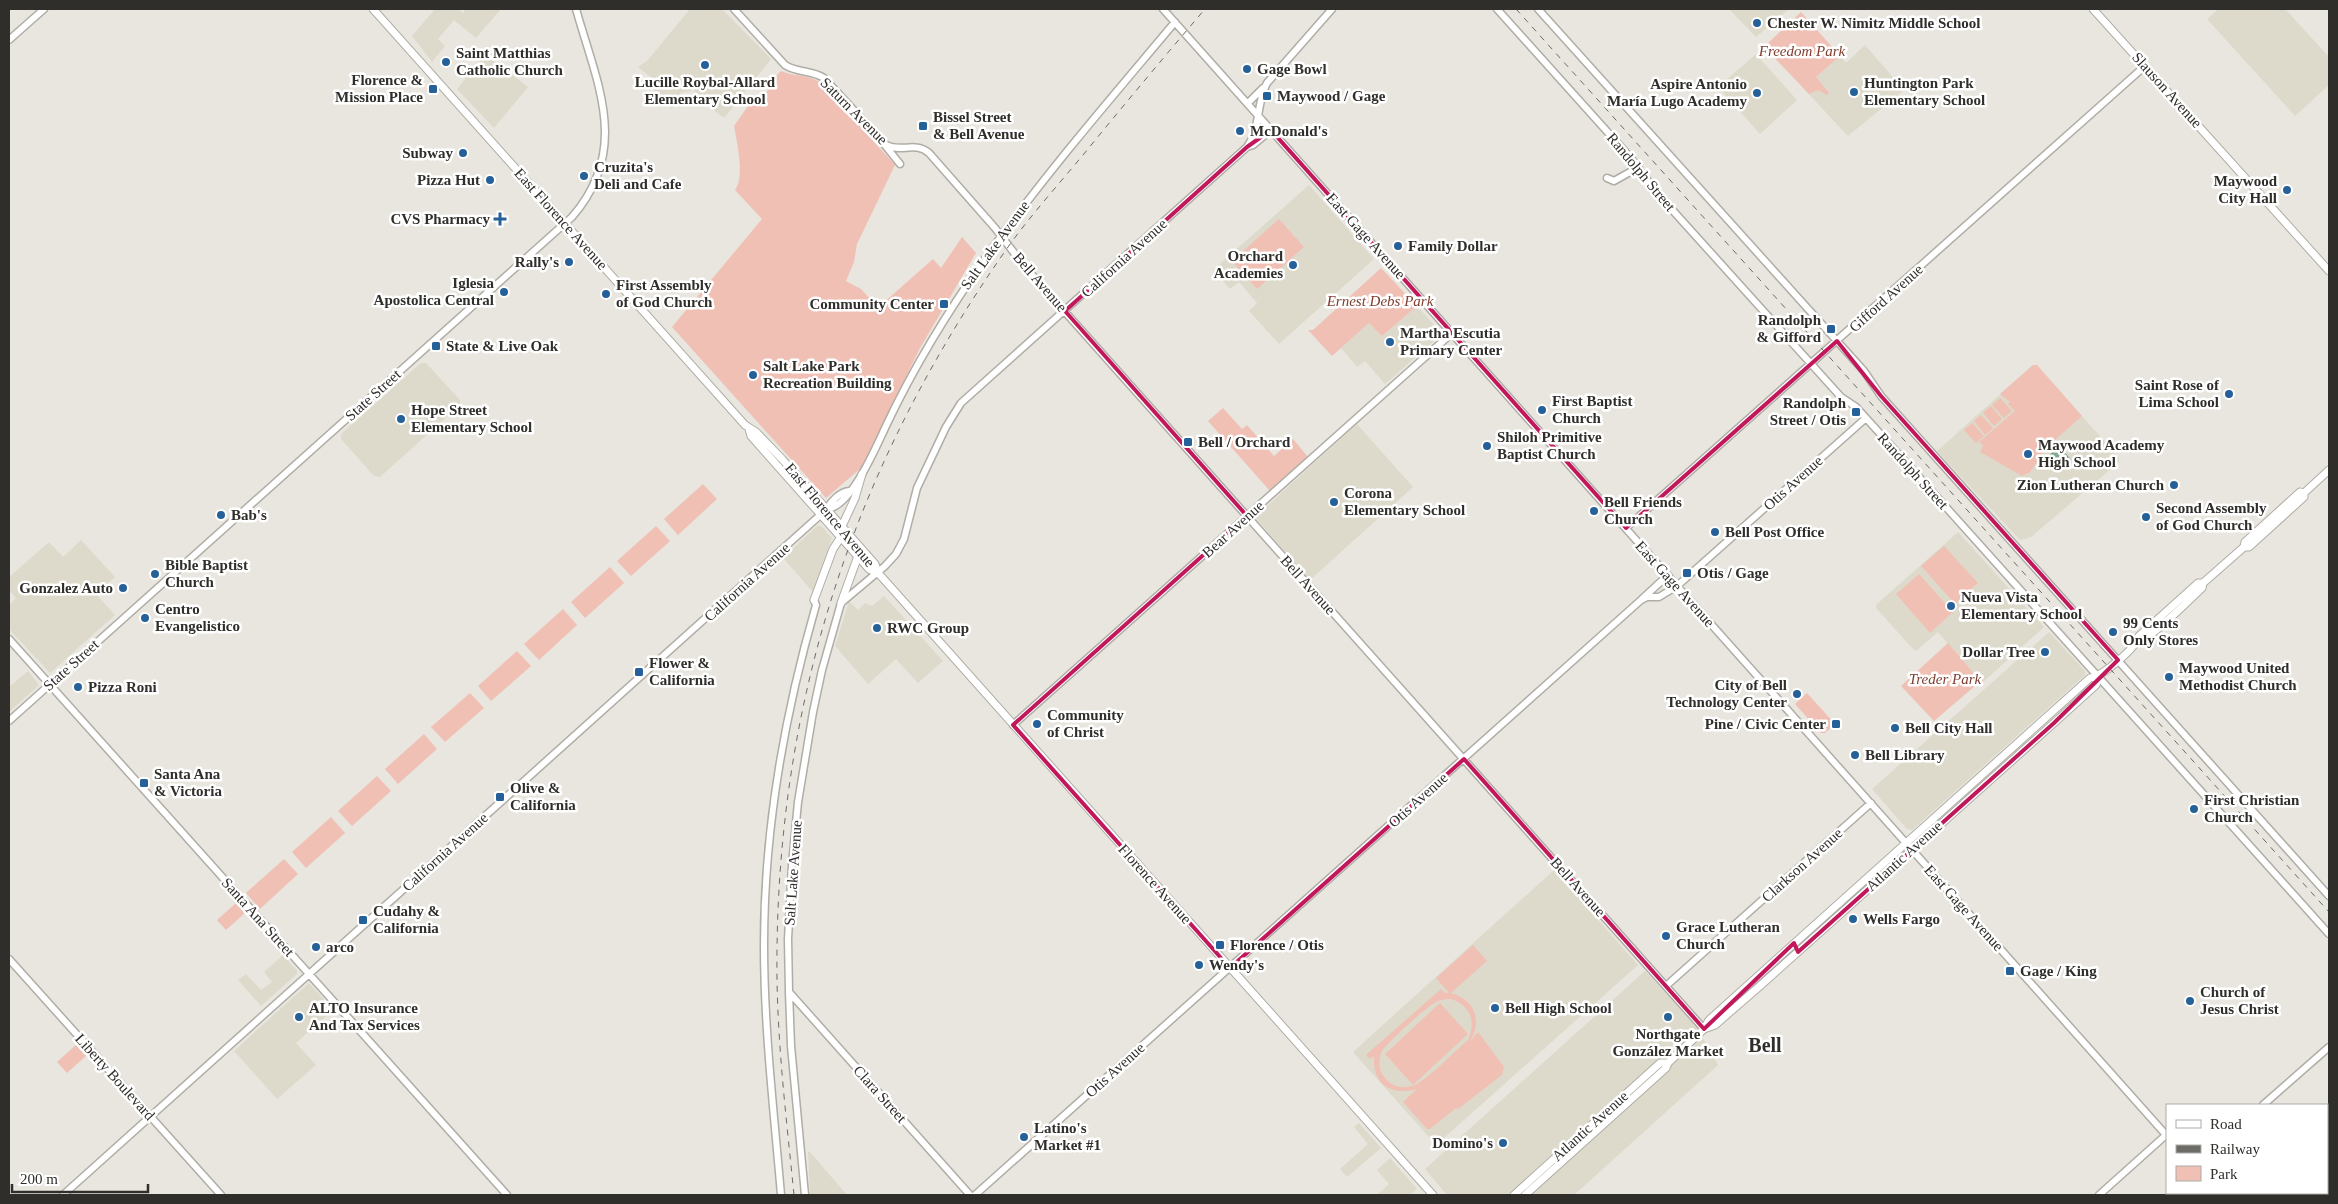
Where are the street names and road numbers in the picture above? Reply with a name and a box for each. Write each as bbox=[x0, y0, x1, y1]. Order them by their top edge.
street label: Slauson Avenue bbox=[2129, 49, 2205, 131]
street label: Saturn Avenue bbox=[817, 74, 891, 148]
street label: Randolph Street bbox=[1604, 130, 1679, 215]
street label: East Florence Avenue bbox=[511, 165, 611, 273]
street label: East Gage Avenue bbox=[1323, 190, 1409, 282]
street label: Salt Lake Avenue bbox=[958, 197, 1033, 292]
street label: California Avenue bbox=[1078, 215, 1170, 301]
street label: Bell Avenue bbox=[1010, 249, 1070, 315]
street label: Gifford Avenue bbox=[1846, 261, 1926, 335]
street label: State Street bbox=[342, 366, 405, 424]
street label: Randolph Street bbox=[1875, 430, 1952, 513]
street label: Otis Avenue bbox=[1760, 452, 1826, 514]
street label: East Florence Avenue bbox=[782, 460, 878, 570]
street label: Bear Avenue bbox=[1199, 497, 1267, 561]
street label: East Gage Avenue bbox=[1632, 538, 1718, 630]
street label: California Avenue bbox=[701, 539, 793, 625]
street label: Bell Avenue bbox=[1277, 552, 1339, 618]
street label: State Street bbox=[40, 636, 103, 694]
street label: Otis Avenue bbox=[1385, 769, 1451, 831]
street label: California Avenue bbox=[399, 809, 491, 895]
street label: Atlantic Avenue bbox=[1863, 817, 1946, 894]
street label: Salt Lake Avenue bbox=[781, 819, 805, 926]
street label: Clarkson Avenue bbox=[1759, 824, 1846, 905]
street label: Florence Avenue bbox=[1115, 841, 1195, 927]
street label: Bell Avenue bbox=[1547, 854, 1609, 920]
street label: East Gage Avenue bbox=[1921, 862, 2007, 954]
street label: Santa Ana Street bbox=[219, 874, 298, 960]
street label: Liberty Boulevard bbox=[72, 1031, 158, 1124]
street label: Otis Avenue bbox=[1082, 1039, 1148, 1101]
street label: Clara Street bbox=[850, 1062, 910, 1126]
street label: Atlantic Avenue bbox=[1549, 1087, 1632, 1164]

